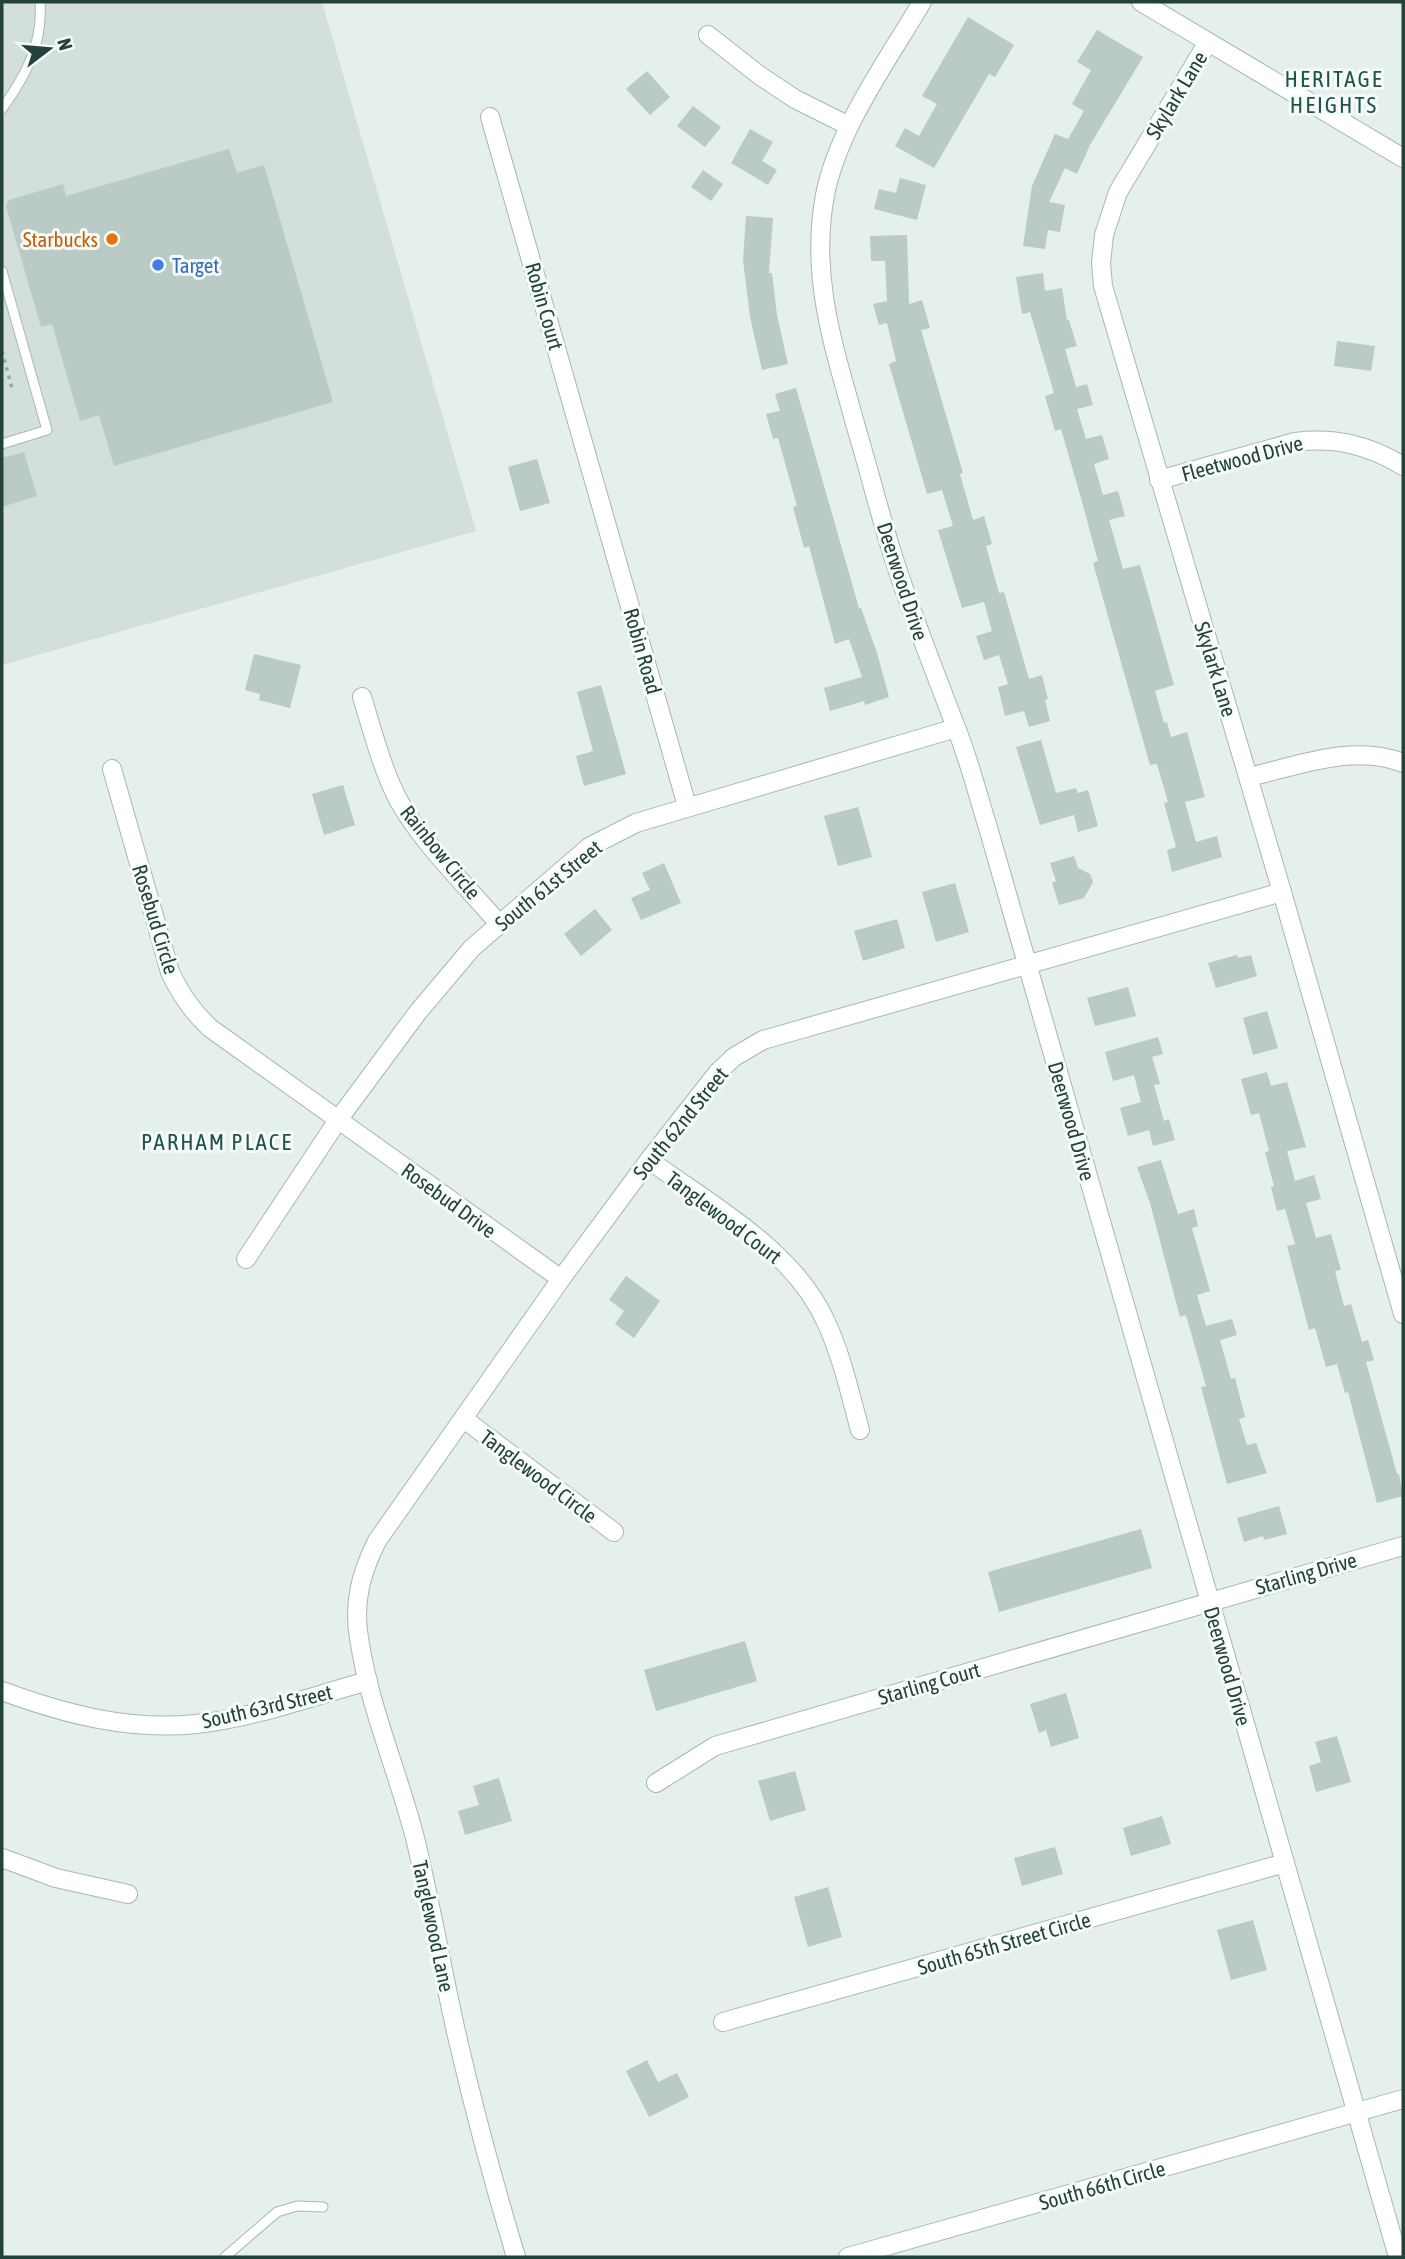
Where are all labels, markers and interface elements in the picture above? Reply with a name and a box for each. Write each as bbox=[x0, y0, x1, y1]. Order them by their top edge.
north arrow bbox=[14, 14, 84, 84]
text: N bbox=[53, 36, 77, 53]
street label: Skylark Lane bbox=[1140, 47, 1212, 143]
district label: HERITAGE HEIGHTS bbox=[1285, 66, 1383, 118]
place label: Starbucks bbox=[23, 227, 98, 251]
marker: Starbucks bbox=[104, 231, 120, 247]
place label: Target bbox=[172, 253, 219, 277]
marker: Target bbox=[150, 257, 166, 273]
street label: Robin Court bbox=[521, 260, 569, 352]
street label: Fleetwood Drive bbox=[1179, 430, 1305, 486]
street label: Deerwood Drive bbox=[873, 519, 933, 643]
street label: Robin Road bbox=[619, 605, 667, 697]
street label: Skylark Lane bbox=[1190, 619, 1242, 719]
street label: Rainbow Circle bbox=[396, 800, 486, 904]
street label: South 61st Street bbox=[490, 835, 606, 935]
street label: Rosebud Circle bbox=[128, 861, 184, 977]
street label: Deerwood Drive bbox=[1044, 1059, 1100, 1183]
street label: South 62nd Street bbox=[628, 1062, 732, 1184]
district label: PARHAM PLACE bbox=[141, 1129, 293, 1155]
street label: Rosebud Drive bbox=[397, 1158, 501, 1242]
street label: Tanglewood Court bbox=[662, 1166, 786, 1268]
street label: Tanglewood Circle bbox=[476, 1424, 602, 1528]
street label: Starling Drive bbox=[1253, 1547, 1359, 1599]
street label: Deerwood Drive bbox=[1200, 1604, 1256, 1728]
street label: Starling Court bbox=[875, 1657, 983, 1709]
street label: South 63rd Street bbox=[200, 1679, 334, 1733]
street label: Tanglewood Lane bbox=[408, 1858, 460, 1994]
street label: South 65th Street Circle bbox=[915, 1907, 1093, 1979]
street label: South 66th Circle bbox=[1036, 2156, 1168, 2214]

